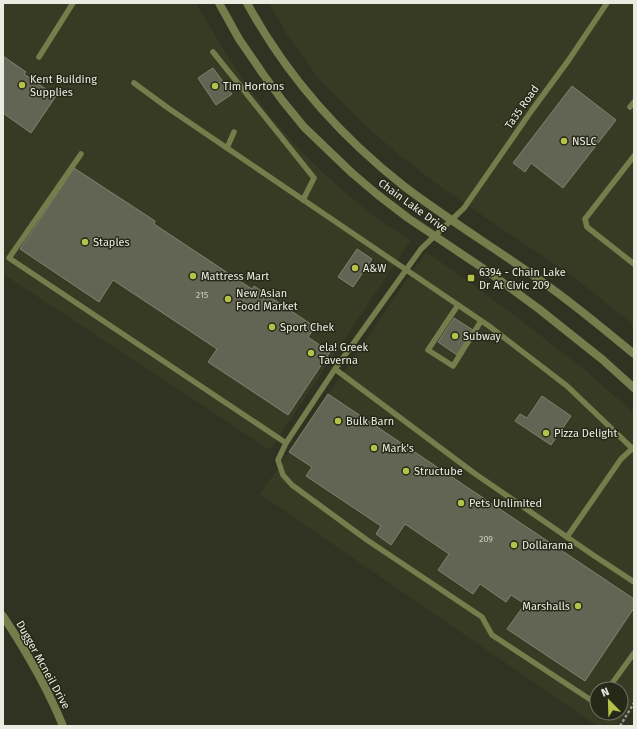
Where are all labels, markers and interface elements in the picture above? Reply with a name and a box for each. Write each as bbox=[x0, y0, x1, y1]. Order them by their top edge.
place label: Kent Building Supplies bbox=[30, 73, 97, 99]
marker: Kent Building Supplies bbox=[17, 80, 27, 90]
place label: Tim Hortons bbox=[223, 80, 284, 93]
marker: Tim Hortons bbox=[210, 81, 220, 91]
street label: Ta35 Road bbox=[502, 83, 542, 131]
place label: NSLC bbox=[572, 135, 597, 148]
marker: NSLC bbox=[559, 136, 569, 146]
street label: Chain Lake Drive bbox=[376, 176, 450, 236]
place label: Staples bbox=[93, 236, 130, 249]
marker: Staples bbox=[80, 237, 90, 247]
place label: A&W bbox=[363, 262, 386, 275]
marker: A&W bbox=[350, 263, 360, 273]
place label: 6394 - Chain Lake Dr At Civic 209 bbox=[479, 266, 566, 292]
place label: Mattress Mart bbox=[201, 270, 269, 283]
marker: Mattress Mart bbox=[188, 271, 198, 281]
marker: 6394 - Chain Lake Dr At Civic 209 bbox=[466, 273, 476, 283]
place label: New Asian Food Market bbox=[236, 287, 298, 313]
house number: 215 bbox=[196, 290, 209, 300]
marker: New Asian Food Market bbox=[223, 294, 233, 304]
place label: Sport Chek bbox=[280, 321, 335, 334]
marker: Sport Chek bbox=[267, 322, 277, 332]
place label: Subway bbox=[463, 330, 502, 343]
marker: Subway bbox=[450, 331, 460, 341]
place label: ela! Greek Taverna bbox=[319, 341, 369, 367]
marker: ela! Greek Taverna bbox=[306, 348, 316, 358]
place label: Bulk Barn bbox=[346, 415, 394, 428]
marker: Bulk Barn bbox=[333, 416, 343, 426]
place label: Pizza Delight bbox=[554, 427, 617, 440]
marker: Pizza Delight bbox=[541, 428, 551, 438]
place label: Mark's bbox=[382, 442, 414, 455]
marker: Mark's bbox=[369, 443, 379, 453]
place label: Structube bbox=[414, 465, 463, 478]
marker: Structube bbox=[401, 466, 411, 476]
place label: Pets Unlimited bbox=[469, 497, 542, 510]
marker: Pets Unlimited bbox=[456, 498, 466, 508]
house number: 209 bbox=[479, 534, 493, 544]
place label: Dollarama bbox=[522, 539, 573, 552]
marker: Dollarama bbox=[509, 540, 519, 550]
place label: Marshalls bbox=[522, 600, 570, 613]
marker: Marshalls bbox=[573, 601, 583, 611]
street label: Dugger Mcneil Drive bbox=[13, 618, 73, 712]
north arrow bbox=[589, 681, 629, 721]
text: N bbox=[599, 685, 611, 700]

